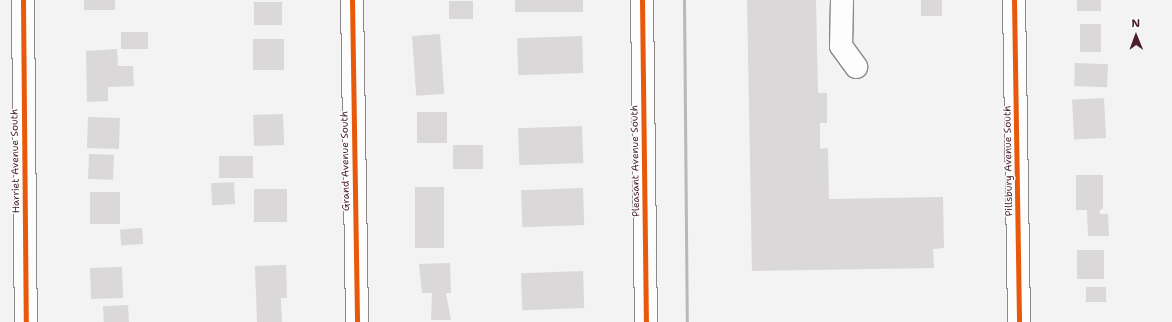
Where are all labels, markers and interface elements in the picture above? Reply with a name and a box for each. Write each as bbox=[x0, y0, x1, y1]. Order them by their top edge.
north arrow bbox=[1116, 16, 1156, 56]
text: N bbox=[1131, 16, 1140, 31]
street label: Pleasant Avenue South bbox=[628, 105, 642, 217]
street label: Pillsbury Avenue South bbox=[1001, 105, 1015, 217]
street label: Harriet Avenue South bbox=[8, 109, 22, 213]
street label: Grand Avenue South bbox=[338, 111, 352, 211]

